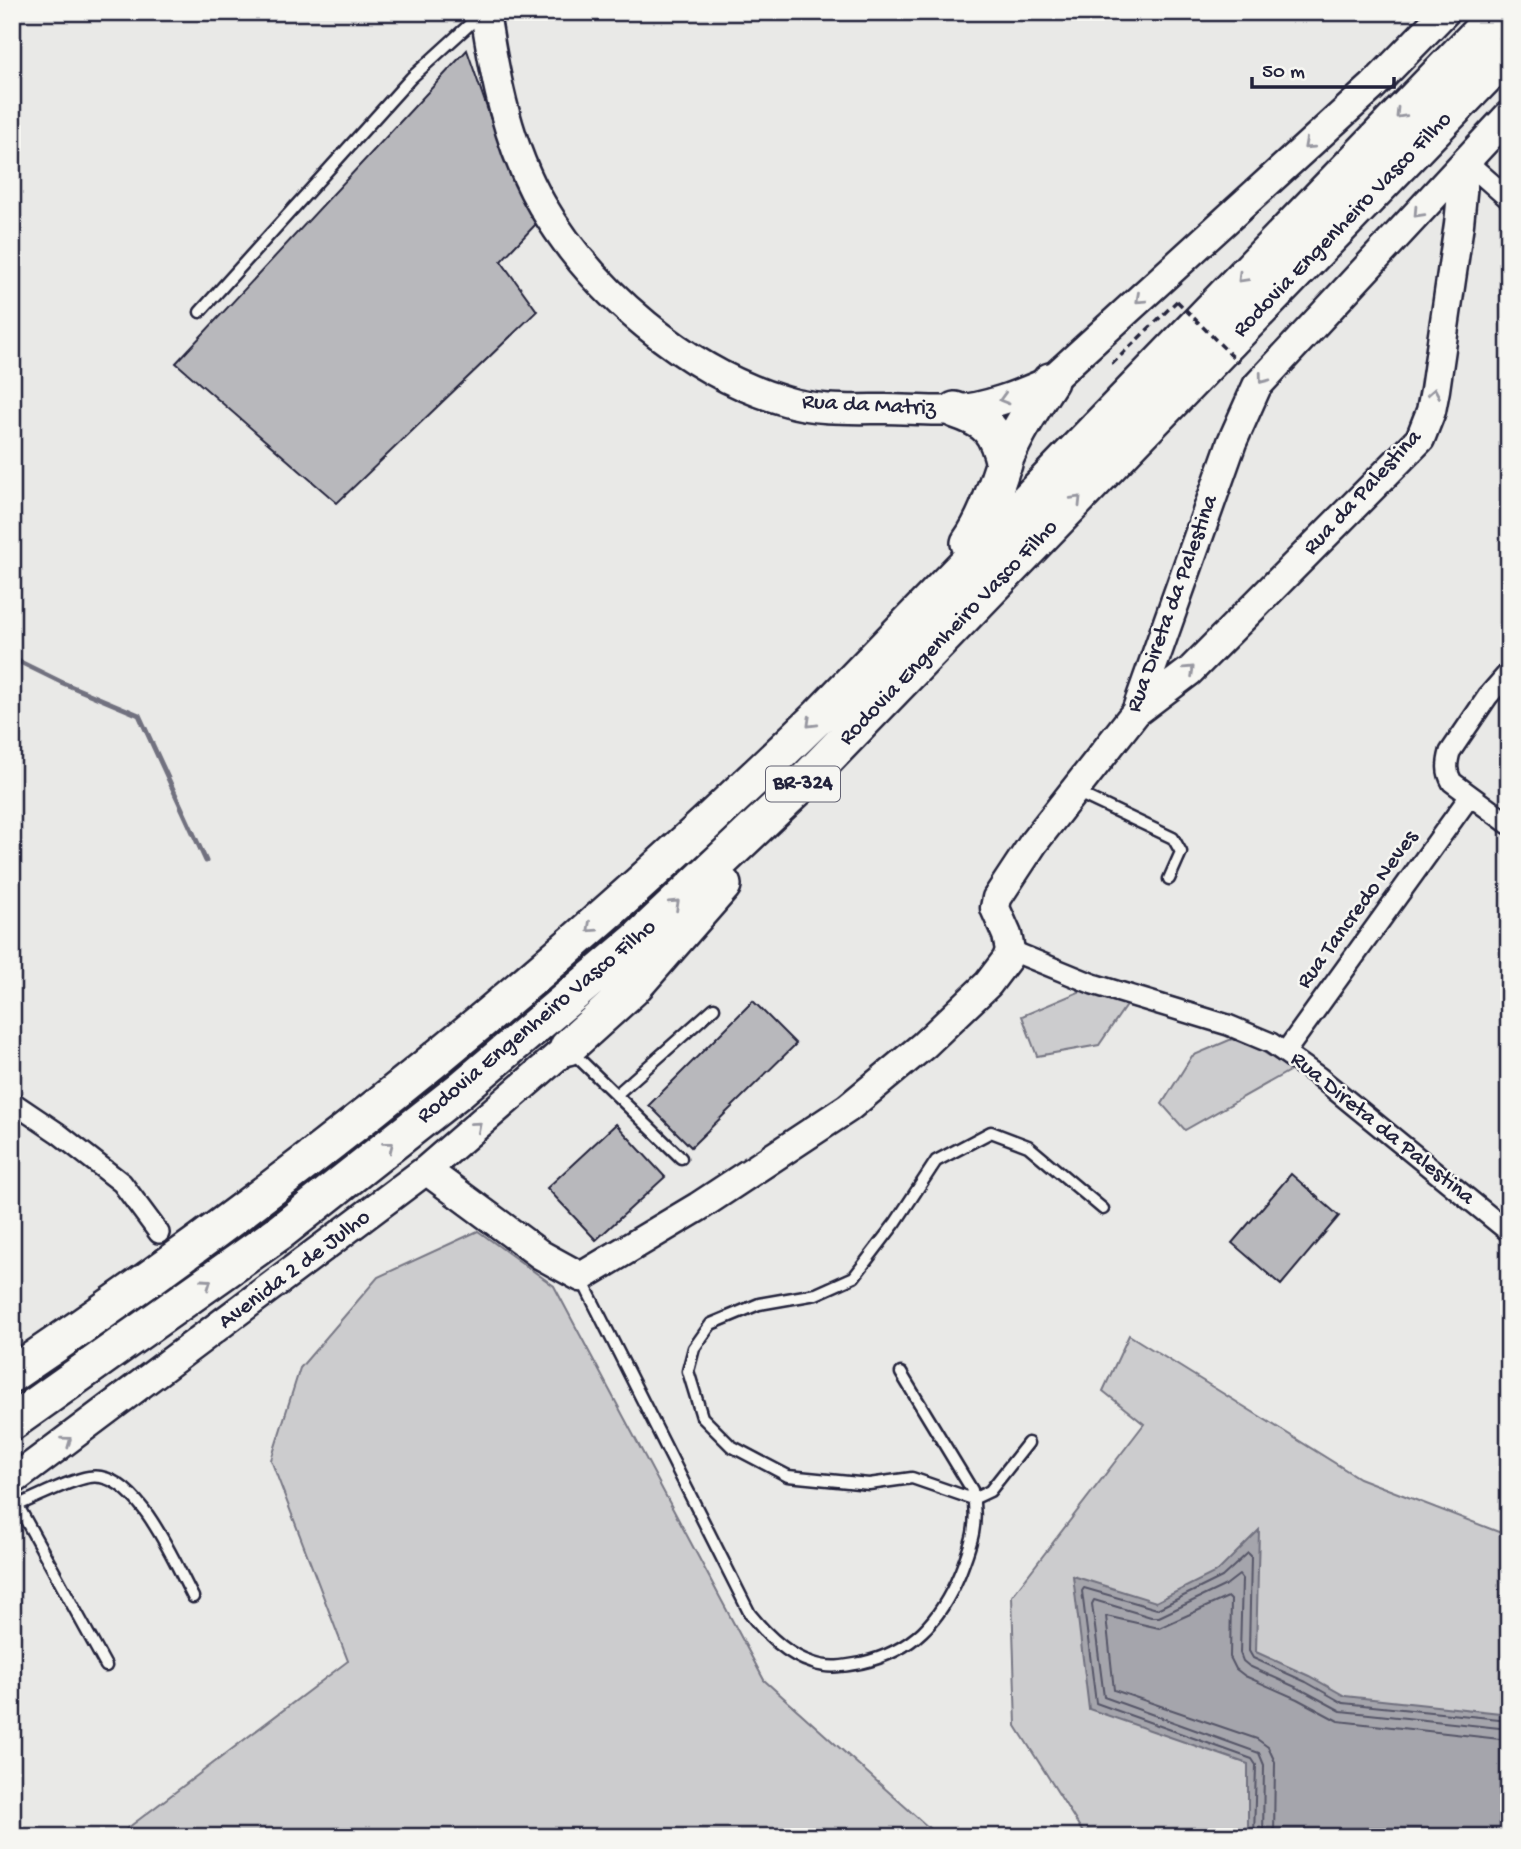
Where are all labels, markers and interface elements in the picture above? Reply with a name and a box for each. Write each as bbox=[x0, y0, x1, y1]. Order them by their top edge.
scale bar bbox=[1252, 46, 1393, 90]
text: 50 m bbox=[1262, 61, 1305, 86]
street label: Rodovia Engenheiro Vasco Filho bbox=[1228, 106, 1458, 344]
one-way arrow bbox=[1396, 106, 1409, 119]
one-way arrow bbox=[1303, 137, 1316, 150]
one-way arrow bbox=[1414, 205, 1427, 218]
one-way arrow bbox=[1238, 269, 1251, 282]
one-way arrow bbox=[1135, 291, 1148, 303]
one-way arrow bbox=[1259, 371, 1271, 384]
one-way arrow bbox=[1426, 387, 1441, 399]
street label: Rua da Matriz bbox=[801, 389, 938, 423]
one-way arrow bbox=[998, 390, 1010, 405]
street label: Rua da Palestina bbox=[1298, 424, 1429, 561]
street label: Rua Direta da Palestina bbox=[1121, 490, 1225, 716]
one-way arrow bbox=[1069, 495, 1082, 508]
street label: Rodovia Engenheiro Vasco Filho bbox=[834, 514, 1064, 752]
one-way arrow bbox=[1182, 666, 1195, 678]
one-way arrow bbox=[807, 714, 820, 727]
road number: BR-324 bbox=[766, 766, 840, 802]
street label: Rua Tancredo Neves bbox=[1291, 825, 1425, 995]
one-way arrow bbox=[667, 900, 680, 913]
street label: Rodovia Engenheiro Vasco Filho bbox=[412, 914, 662, 1130]
one-way arrow bbox=[587, 920, 600, 932]
street label: Rua Direta da Palestina bbox=[1284, 1046, 1481, 1212]
one-way arrow bbox=[469, 1122, 482, 1134]
one-way arrow bbox=[381, 1141, 393, 1154]
street label: Avenida 2 de Julho bbox=[214, 1204, 376, 1336]
one-way arrow bbox=[199, 1279, 212, 1291]
one-way arrow bbox=[59, 1436, 72, 1449]

